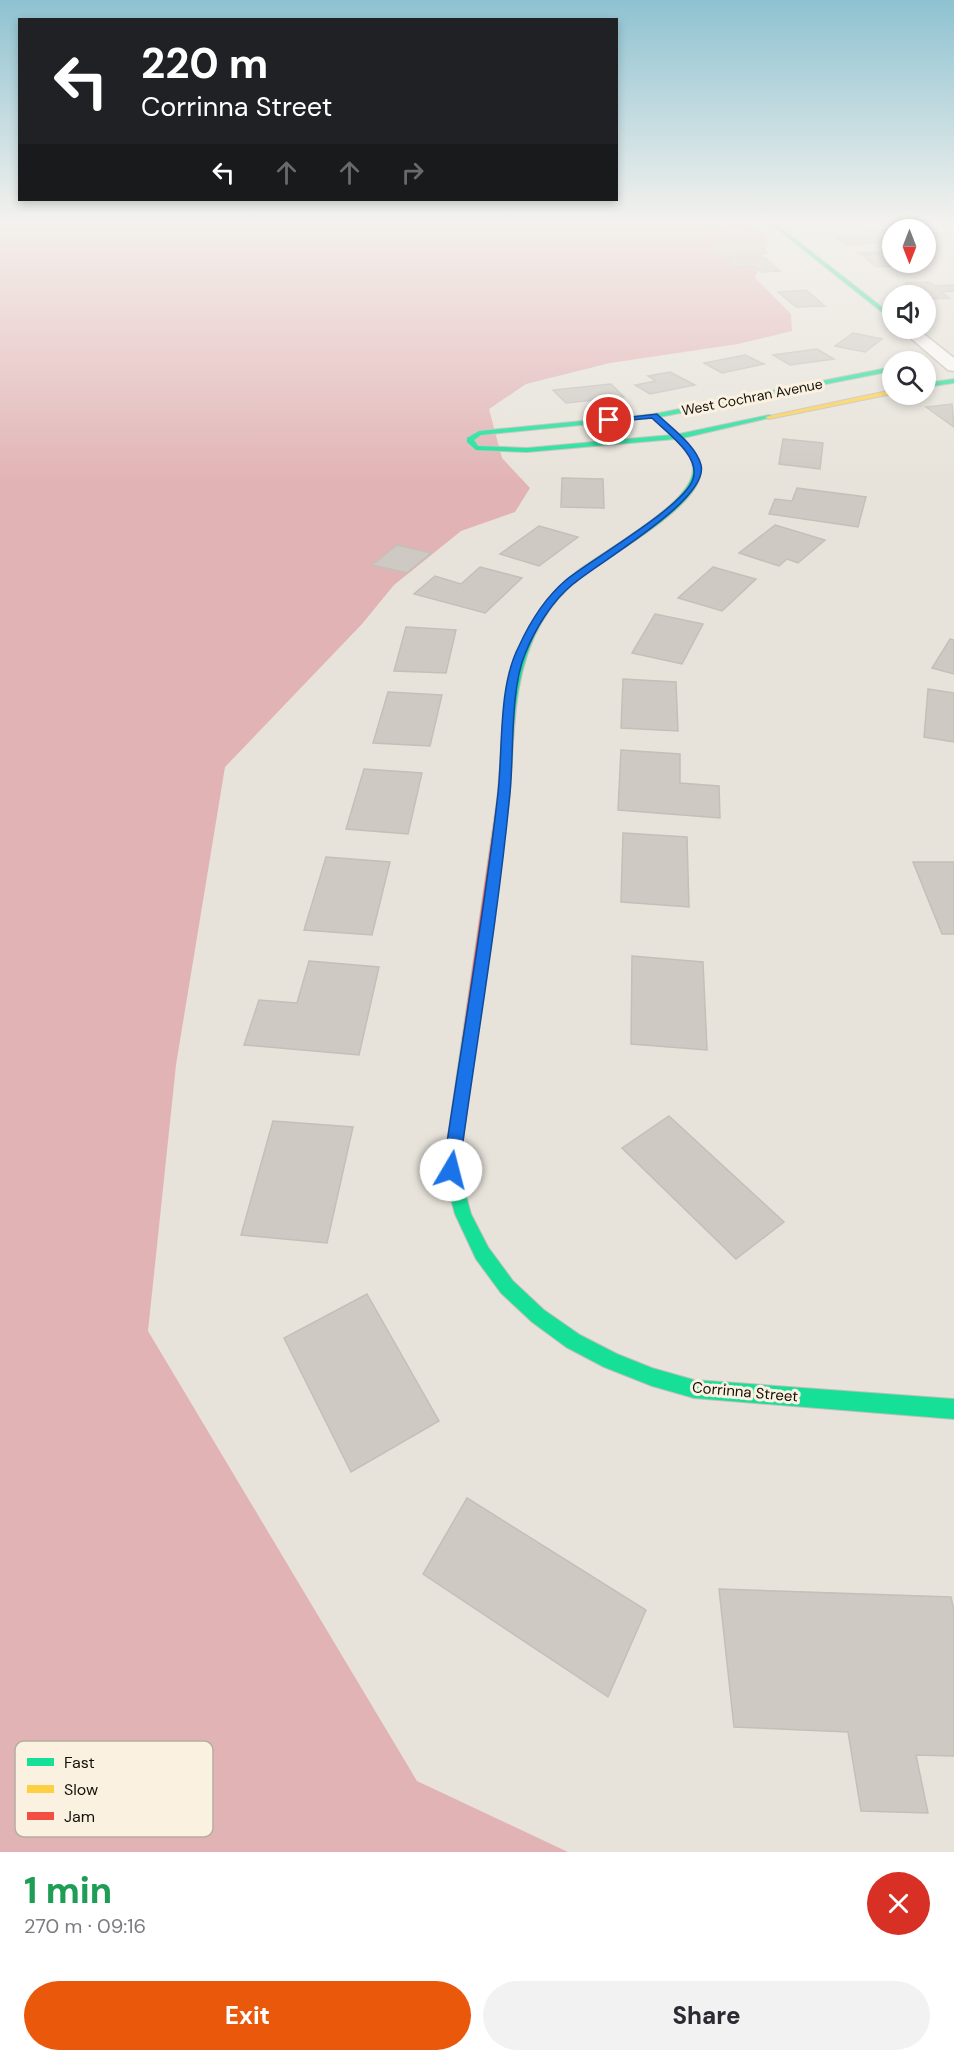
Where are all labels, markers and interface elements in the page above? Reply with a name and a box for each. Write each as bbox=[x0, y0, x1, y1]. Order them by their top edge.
text: 220 m bbox=[141, 36, 268, 91]
icon: left bbox=[42, 42, 120, 120]
text: Corrinna Street bbox=[141, 89, 332, 124]
icon: left bbox=[207, 156, 240, 189]
icon: ahead bbox=[270, 156, 303, 189]
icon: ahead bbox=[333, 156, 366, 189]
icon: right bbox=[396, 156, 429, 189]
north arrow bbox=[882, 219, 936, 273]
map controls bbox=[882, 219, 936, 405]
button: sound bbox=[882, 285, 936, 339]
button: search bbox=[882, 351, 936, 405]
street label: West Cochran Avenue bbox=[680, 374, 824, 420]
pin bbox=[583, 394, 634, 445]
icon: arrive bbox=[592, 403, 625, 436]
position arrow bbox=[419, 1138, 483, 1202]
street label: Corrinna Street bbox=[691, 1377, 799, 1407]
legend bbox=[15, 1741, 213, 1837]
text: Fast bbox=[64, 1752, 95, 1773]
text: Slow bbox=[64, 1779, 98, 1800]
text: Jam bbox=[64, 1806, 95, 1827]
text: 1 min bbox=[24, 1867, 112, 1914]
button: close bbox=[867, 1872, 930, 1935]
text: 270 m · 09:16 bbox=[24, 1913, 146, 1939]
button: Exit bbox=[24, 1981, 471, 2050]
button: Share bbox=[483, 1981, 930, 2050]

